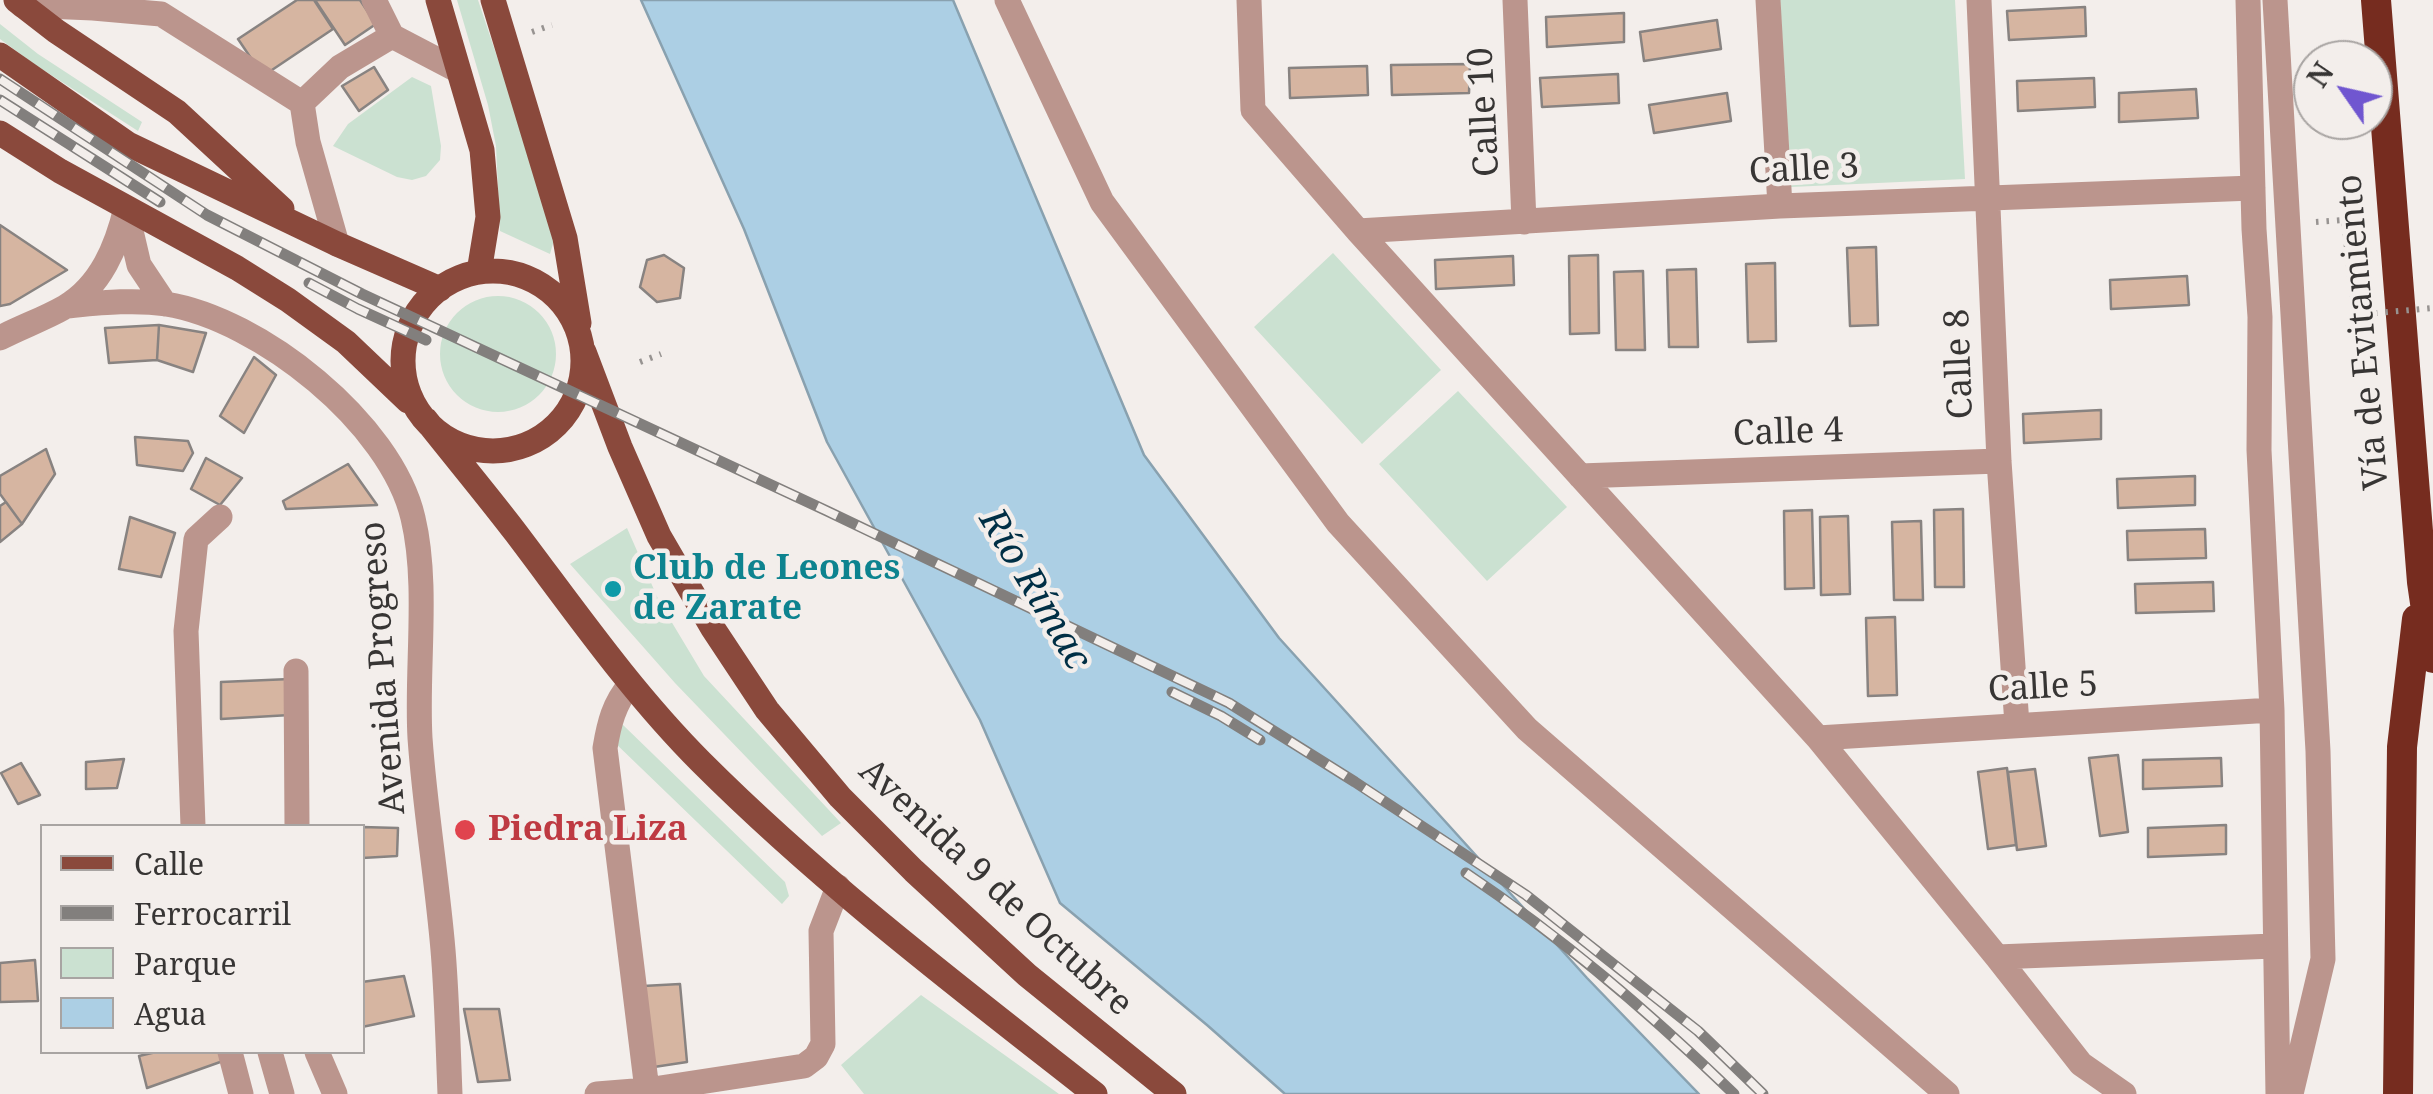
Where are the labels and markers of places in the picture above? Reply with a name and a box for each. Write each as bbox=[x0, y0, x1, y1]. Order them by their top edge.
place label: Club de Leones de Zarate bbox=[633, 548, 900, 630]
marker: Club de Leones de Zarate bbox=[602, 578, 624, 600]
place label: Piedra Liza bbox=[488, 809, 688, 851]
marker: Piedra Liza bbox=[452, 817, 478, 843]

